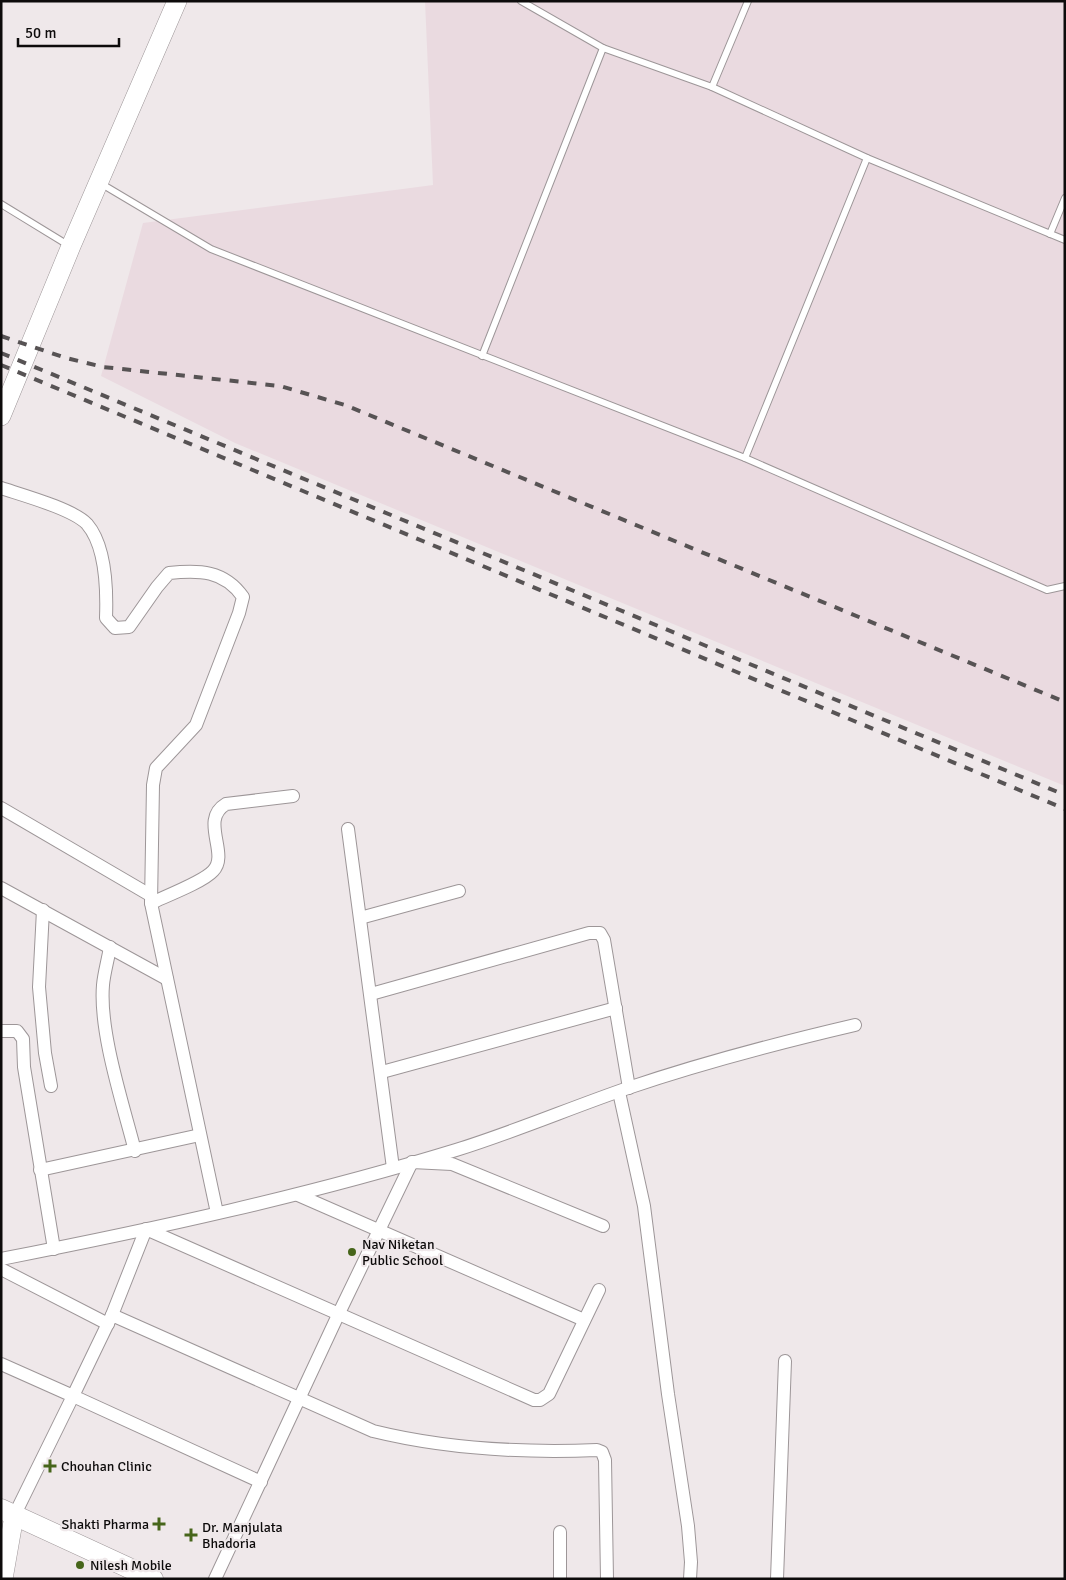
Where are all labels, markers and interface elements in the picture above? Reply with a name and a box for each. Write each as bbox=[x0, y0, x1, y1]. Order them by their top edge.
scale bar bbox=[18, 15, 119, 47]
text: 50 m bbox=[25, 24, 56, 42]
place label: Nav Niketan Public School bbox=[362, 1236, 443, 1269]
marker: Nav Niketan Public School bbox=[346, 1246, 358, 1258]
place label: Chouhan Clinic bbox=[61, 1458, 152, 1475]
marker: Chouhan Clinic bbox=[43, 1459, 57, 1473]
place label: Shakti Pharma bbox=[62, 1516, 149, 1533]
marker: Shakti Pharma bbox=[153, 1518, 165, 1530]
place label: Dr. Manjulata Bhadoria bbox=[202, 1519, 283, 1552]
marker: Dr. Manjulata Bhadoria bbox=[184, 1528, 198, 1542]
place label: Nilesh Mobile bbox=[90, 1557, 172, 1574]
marker: Nilesh Mobile bbox=[74, 1559, 86, 1571]

